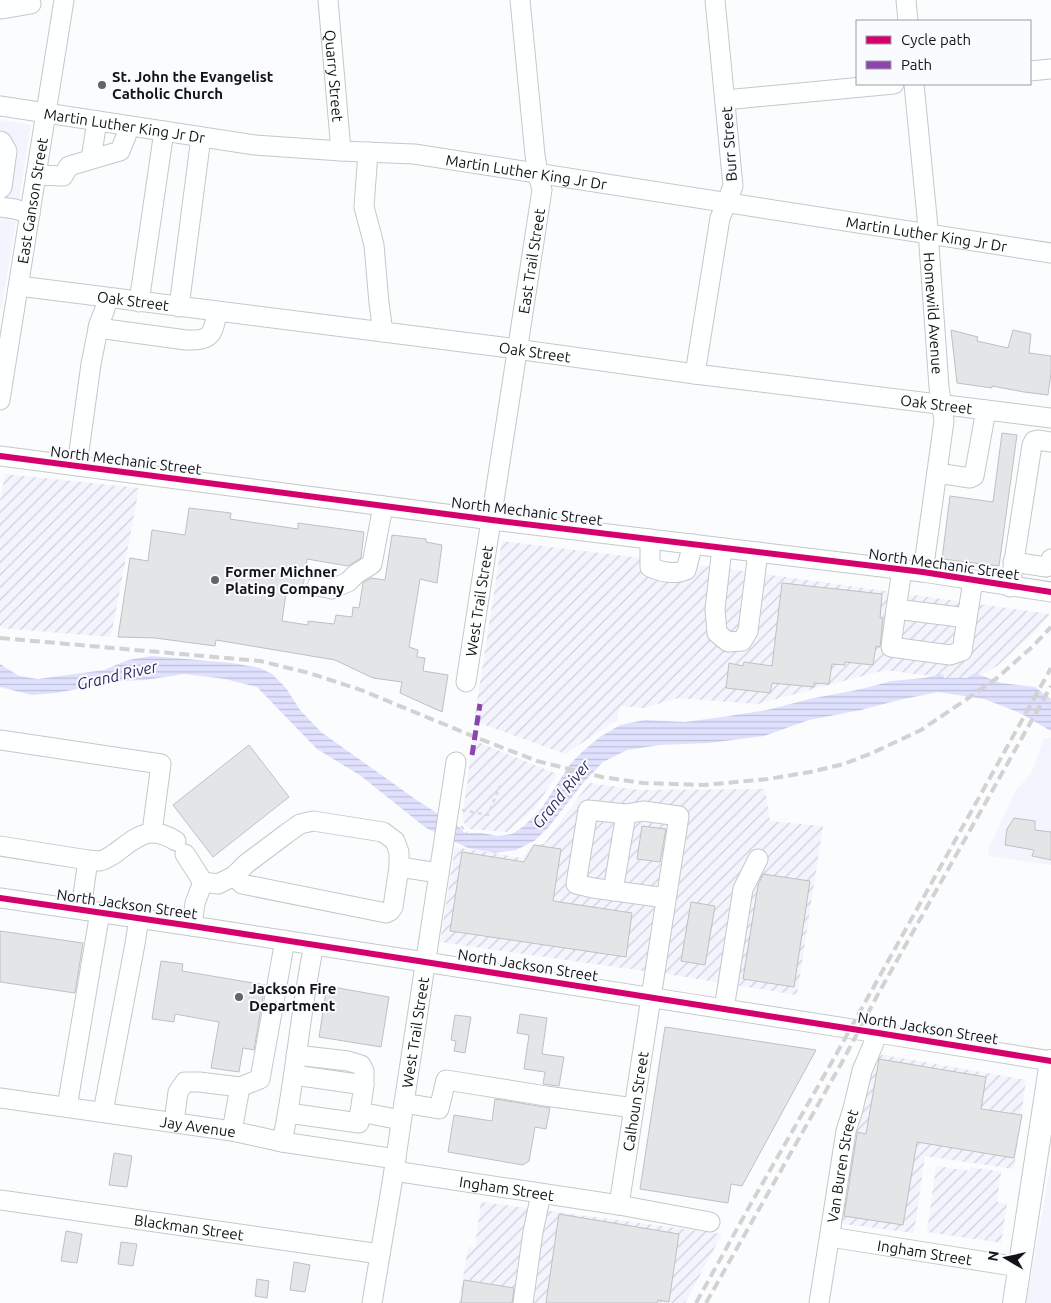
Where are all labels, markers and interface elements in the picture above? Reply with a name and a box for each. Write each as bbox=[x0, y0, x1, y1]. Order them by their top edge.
legend bbox=[856, 20, 1031, 85]
street label: Quarry Street bbox=[322, 29, 347, 122]
text: Cycle path bbox=[901, 31, 971, 48]
text: Path bbox=[901, 56, 932, 73]
place label: St. John the Evangelist Catholic Church bbox=[112, 68, 274, 102]
marker: St. John the Evangelist Catholic Church bbox=[96, 79, 108, 91]
street label: Martin Luther King Jr Dr bbox=[43, 104, 207, 146]
street label: Burr Street bbox=[718, 106, 740, 182]
street label: East Ganson Street bbox=[13, 136, 50, 265]
street label: Martin Luther King Jr Dr bbox=[445, 151, 608, 192]
street label: East Trail Street bbox=[515, 207, 548, 315]
street label: Martin Luther King Jr Dr bbox=[845, 213, 1009, 255]
street label: Homewild Avenue bbox=[921, 251, 947, 375]
street label: Oak Street bbox=[96, 287, 170, 313]
street label: Oak Street bbox=[498, 338, 572, 365]
street label: Oak Street bbox=[900, 391, 973, 417]
street label: North Mechanic Street bbox=[49, 442, 203, 478]
street label: North Mechanic Street bbox=[450, 493, 604, 529]
street label: West Trail Street bbox=[462, 544, 495, 658]
street label: North Mechanic Street bbox=[867, 545, 1021, 583]
place label: Former Michner Plating Company bbox=[225, 563, 344, 597]
marker: Former Michner Plating Company bbox=[209, 574, 221, 586]
water label: Grand River bbox=[75, 657, 160, 693]
water label: Grand River bbox=[528, 756, 594, 832]
street label: North Jackson Street bbox=[56, 886, 199, 922]
street label: North Jackson Street bbox=[457, 946, 599, 985]
street label: West Trail Street bbox=[398, 976, 432, 1089]
place label: Jackson Fire Department bbox=[249, 980, 336, 1014]
marker: Jackson Fire Department bbox=[233, 991, 245, 1003]
street label: North Jackson Street bbox=[857, 1009, 999, 1048]
street label: Calhoun Street bbox=[619, 1050, 651, 1152]
street label: Van Buren Street bbox=[823, 1107, 861, 1224]
street label: Jay Avenue bbox=[159, 1112, 237, 1140]
street label: Ingham Street bbox=[458, 1172, 555, 1204]
street label: Blackman Street bbox=[133, 1211, 245, 1243]
north arrow bbox=[981, 1233, 1031, 1283]
street label: Ingham Street bbox=[876, 1236, 973, 1268]
text: N bbox=[984, 1250, 1002, 1262]

